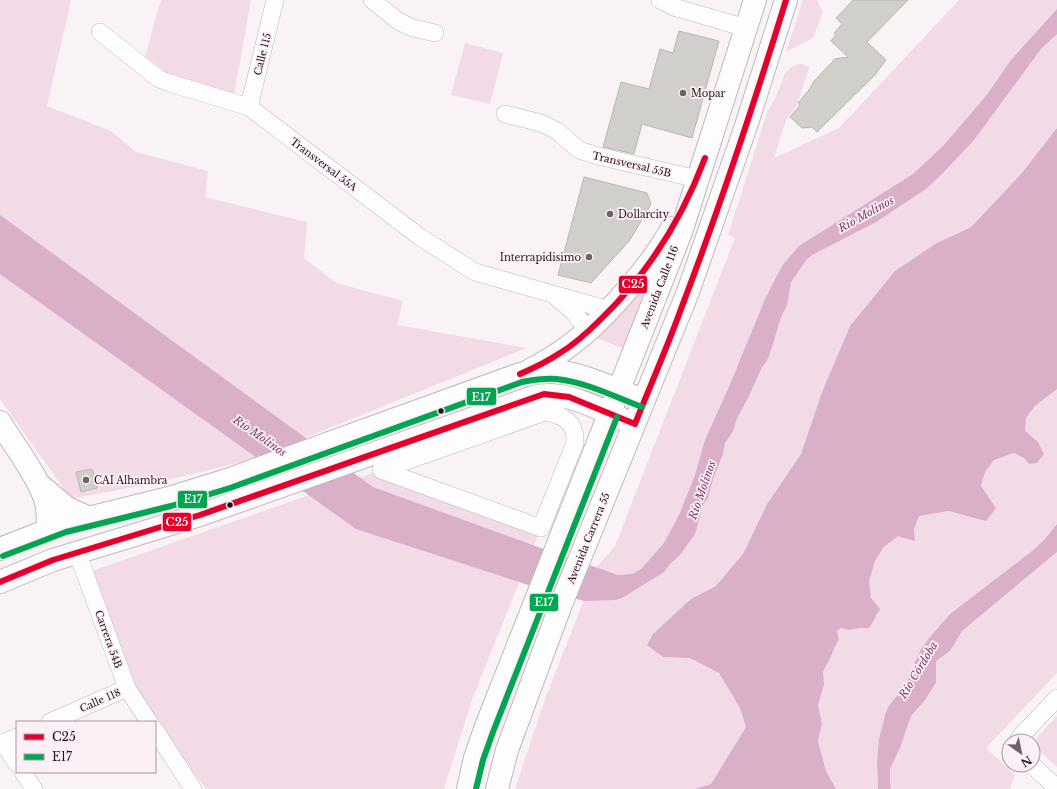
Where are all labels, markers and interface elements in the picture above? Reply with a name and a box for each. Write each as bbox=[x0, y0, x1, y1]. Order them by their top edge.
street label: Calle 115 bbox=[251, 31, 274, 77]
place label: Mopar bbox=[691, 87, 726, 100]
marker: Mopar bbox=[678, 88, 688, 98]
street label: Transversal 55A bbox=[288, 135, 360, 194]
street label: Transversal 55B bbox=[591, 149, 673, 180]
water label: Río Molinos bbox=[835, 193, 896, 236]
place label: Dollarcity bbox=[618, 208, 670, 221]
marker: Dollarcity bbox=[605, 209, 615, 219]
street label: Avenida Calle 116 bbox=[637, 244, 681, 332]
place label: Interrapidisimo bbox=[500, 251, 581, 264]
marker: Interrapidisimo bbox=[584, 252, 594, 262]
line badge: C25 bbox=[618, 275, 648, 294]
text: C25 bbox=[622, 277, 645, 291]
line badge: E17 bbox=[466, 387, 497, 406]
text: E17 bbox=[472, 390, 491, 404]
unlabelled marker bbox=[436, 406, 446, 416]
water label: Río Molinos bbox=[230, 412, 289, 459]
water label: Río Molinos bbox=[685, 459, 719, 522]
place label: CAI Alhambra bbox=[94, 474, 168, 487]
marker: CAI Alhambra bbox=[81, 475, 91, 485]
line badge: E17 bbox=[177, 490, 208, 509]
street label: Avenida Carrera 55 bbox=[564, 490, 613, 587]
text: E17 bbox=[184, 492, 203, 506]
unlabelled marker bbox=[225, 500, 235, 510]
line badge: C25 bbox=[162, 512, 192, 532]
text: C25 bbox=[166, 515, 189, 529]
line badge: E17 bbox=[529, 593, 559, 612]
text: E17 bbox=[535, 595, 554, 609]
street label: Carrera 54B bbox=[92, 608, 125, 670]
water label: Río Córdoba bbox=[895, 639, 940, 702]
street label: Calle 118 bbox=[78, 686, 123, 715]
legend bbox=[16, 721, 156, 773]
text: C25 bbox=[52, 729, 76, 744]
north arrow bbox=[1001, 733, 1041, 773]
text: E17 bbox=[52, 749, 73, 764]
text: N bbox=[1018, 753, 1035, 770]

